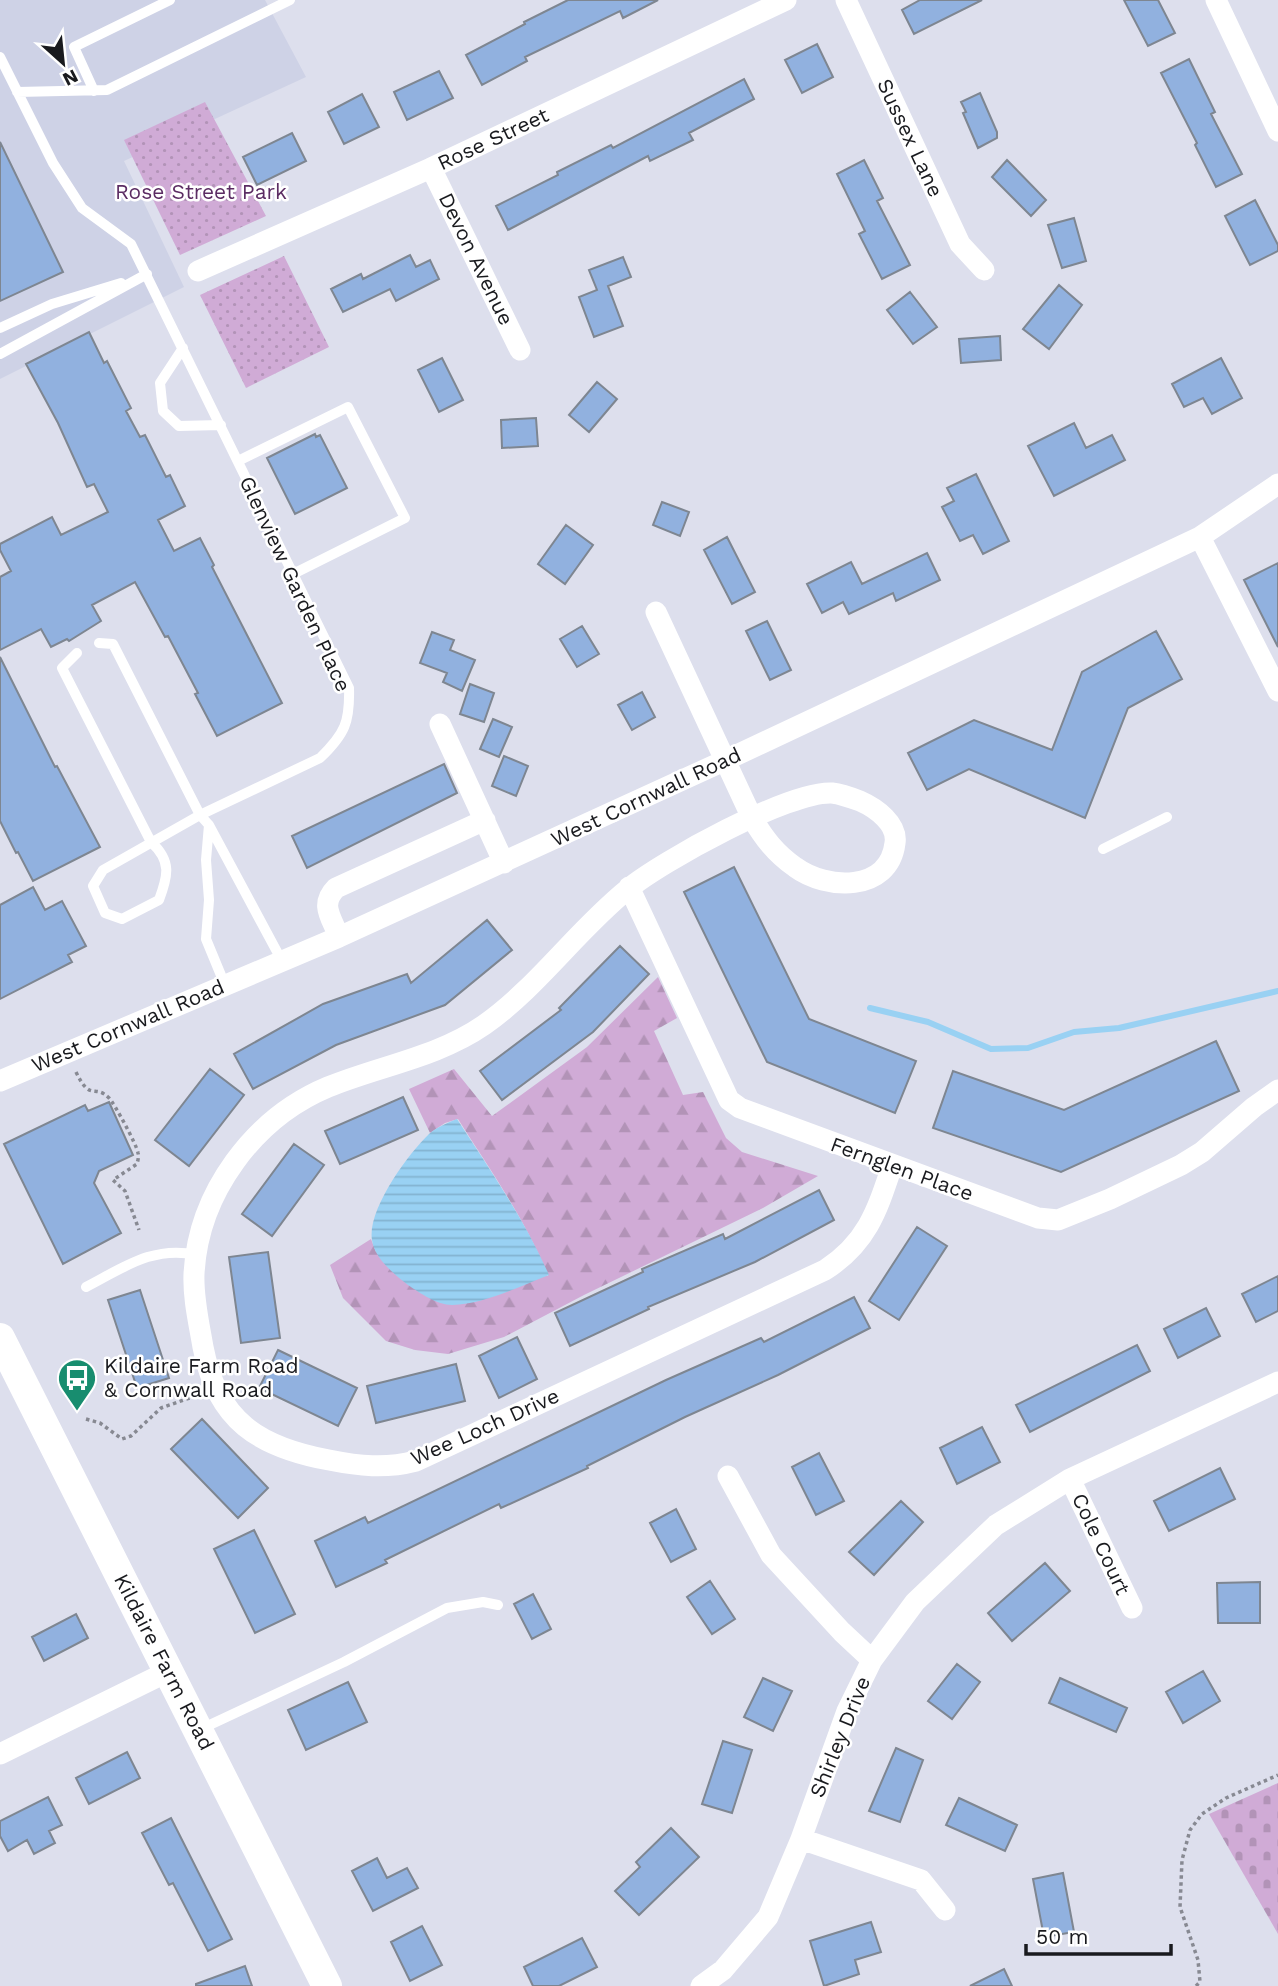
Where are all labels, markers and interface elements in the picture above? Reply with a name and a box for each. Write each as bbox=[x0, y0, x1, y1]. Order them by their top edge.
north arrow bbox=[28, 28, 98, 98]
text: N bbox=[59, 64, 82, 91]
street label: Sussex Lane bbox=[872, 75, 949, 201]
street label: Rose Street bbox=[433, 102, 553, 175]
park label: Rose Street Park bbox=[115, 179, 287, 204]
street label: Devon Avenue bbox=[434, 189, 519, 329]
street label: Glenview Garden Place bbox=[234, 472, 356, 696]
street label: West Cornwall Road bbox=[547, 742, 745, 852]
street label: West Cornwall Road bbox=[28, 974, 228, 1077]
street label: Fernglen Place bbox=[827, 1131, 977, 1206]
place label: Kildaire Farm Road & Cornwall Road bbox=[104, 1353, 299, 1402]
bus stop icon: Kildaire Farm Road & Cornwall Road bbox=[56, 1357, 98, 1412]
street label: Wee Loch Drive bbox=[407, 1383, 563, 1470]
street label: Cole Court bbox=[1067, 1489, 1136, 1599]
street label: Kildaire Farm Road bbox=[109, 1569, 220, 1754]
street label: Shirley Drive bbox=[804, 1673, 875, 1801]
scale bar bbox=[1026, 1912, 1171, 1956]
text: 50 m bbox=[1036, 1924, 1088, 1949]

